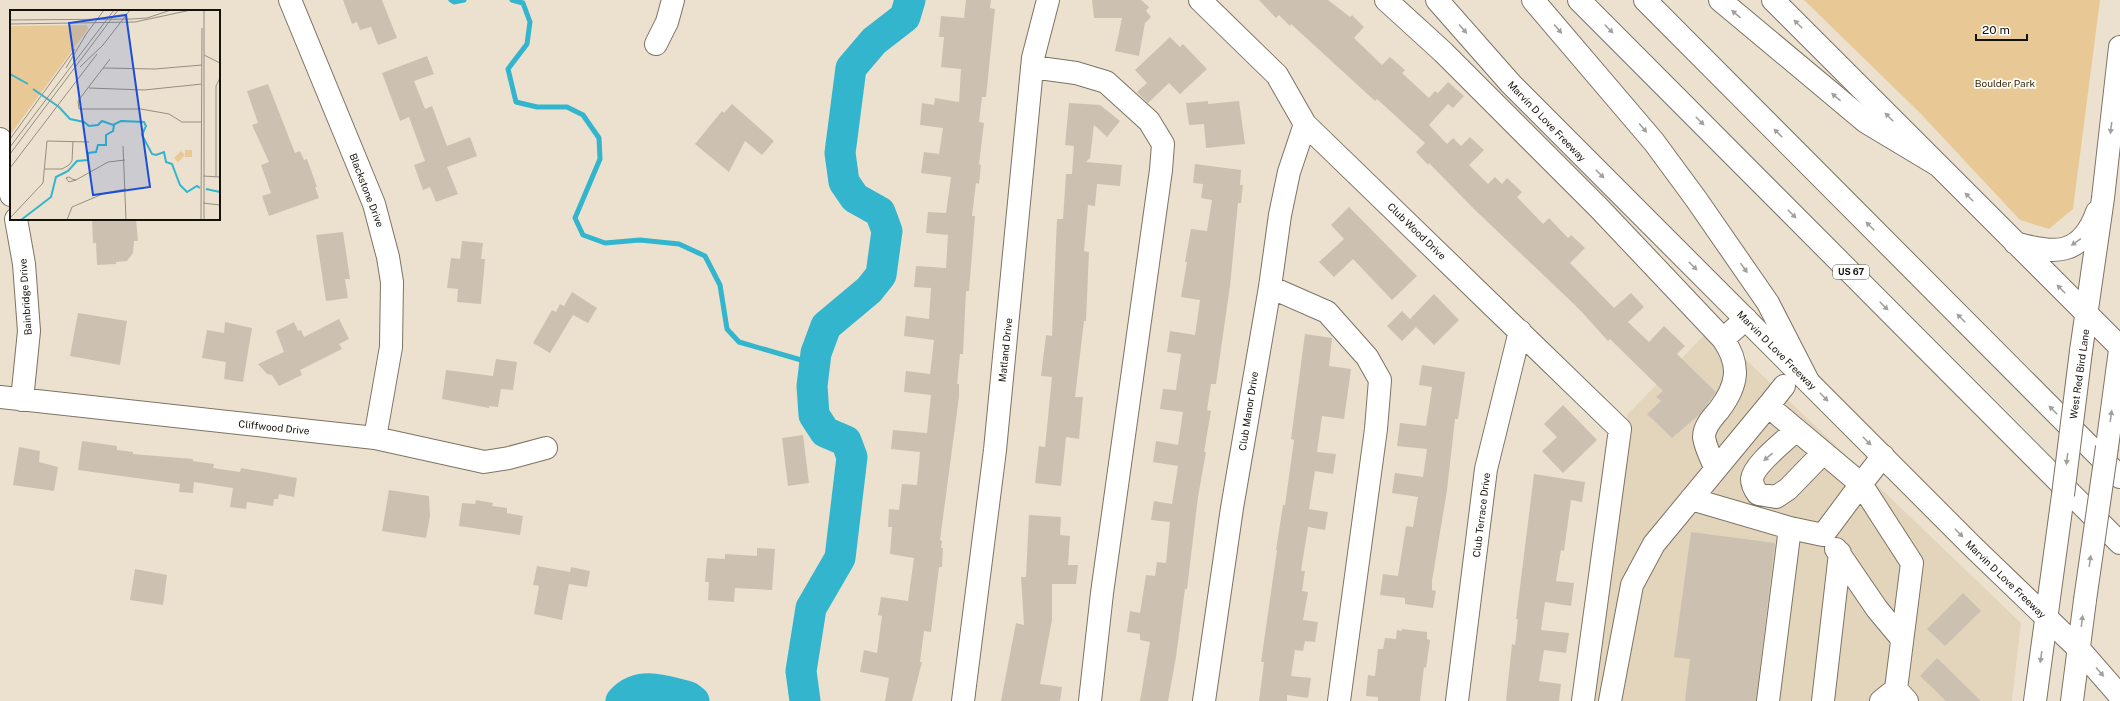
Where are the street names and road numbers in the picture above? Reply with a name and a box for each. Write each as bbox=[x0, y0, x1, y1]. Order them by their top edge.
street label: Marvin D Love Freeway bbox=[1505, 78, 1589, 164]
street label: Blackstone Drive bbox=[347, 151, 387, 229]
street label: Club Wood Drive bbox=[1385, 200, 1449, 262]
street label: Bainbridge Drive bbox=[16, 258, 34, 336]
road number: US 67 bbox=[1833, 265, 1869, 279]
street label: Marvin D Love Freeway bbox=[1735, 308, 1820, 393]
street label: Matland Drive bbox=[996, 317, 1014, 383]
street label: West Red Bird Lane bbox=[2067, 328, 2091, 420]
street label: Club Manor Drive bbox=[1236, 370, 1260, 451]
street label: Cliffwood Drive bbox=[238, 417, 310, 437]
street label: Club Terrace Drive bbox=[1470, 472, 1492, 558]
street label: Marvin D Love Freeway bbox=[1963, 537, 2049, 621]

